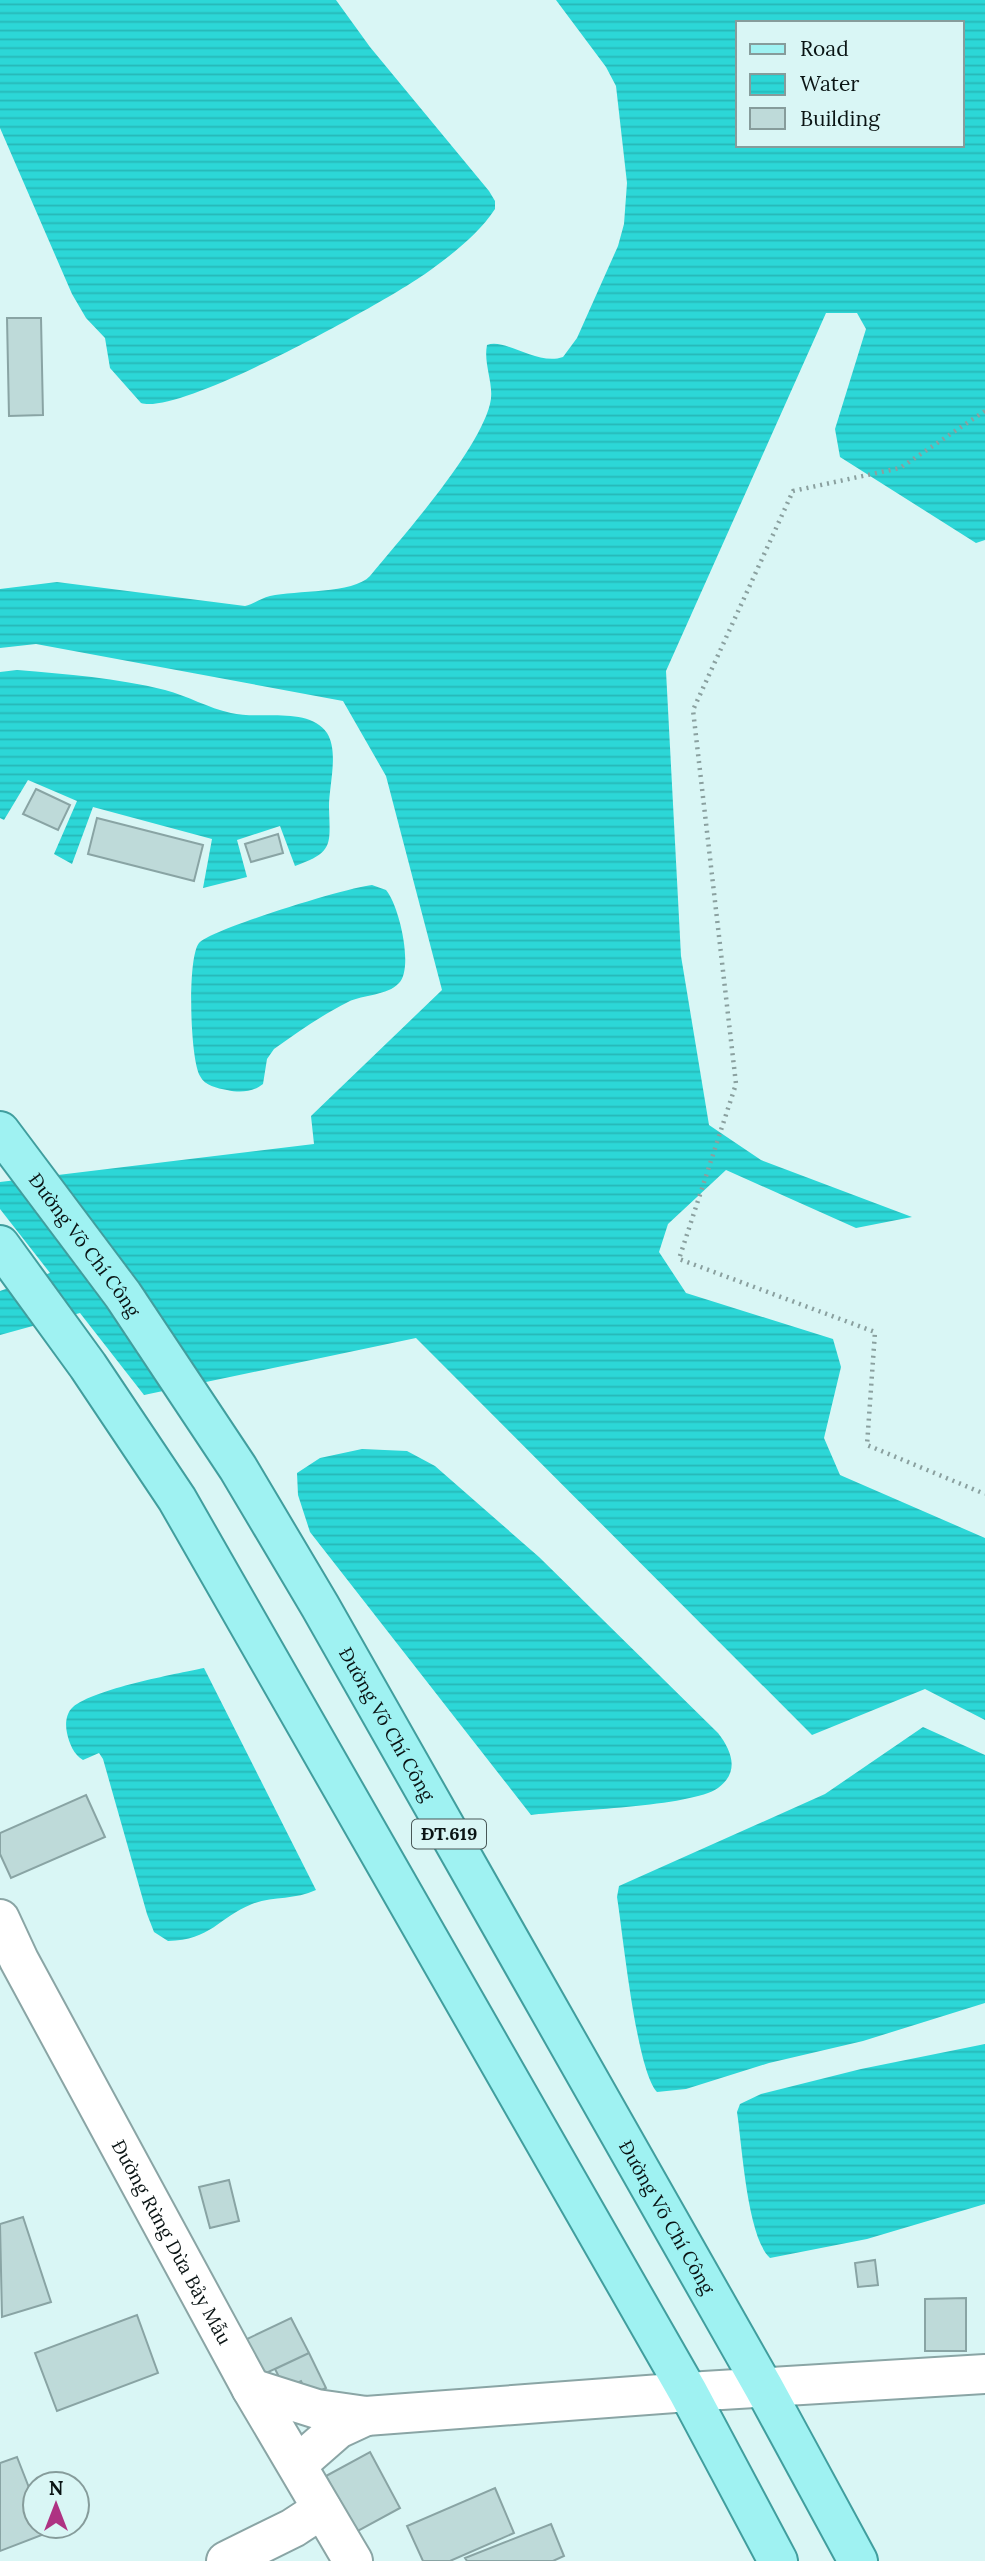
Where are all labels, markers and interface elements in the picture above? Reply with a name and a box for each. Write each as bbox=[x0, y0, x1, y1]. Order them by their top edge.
legend bbox=[736, 21, 964, 147]
text: Road bbox=[800, 35, 849, 62]
text: Water bbox=[800, 70, 859, 97]
text: Building bbox=[800, 105, 880, 132]
street label: Đường Võ Chí Công bbox=[24, 1168, 146, 1322]
street label: Đường Võ Chí Công bbox=[334, 1643, 440, 1806]
road number: ĐT.619 bbox=[412, 1820, 486, 1848]
street label: Đường Rừng Dừa Bảy Mẫu bbox=[107, 2135, 237, 2349]
street label: Đường Võ Chí Công bbox=[614, 2136, 720, 2299]
north arrow bbox=[21, 2470, 91, 2540]
text: N bbox=[49, 2476, 64, 2500]

